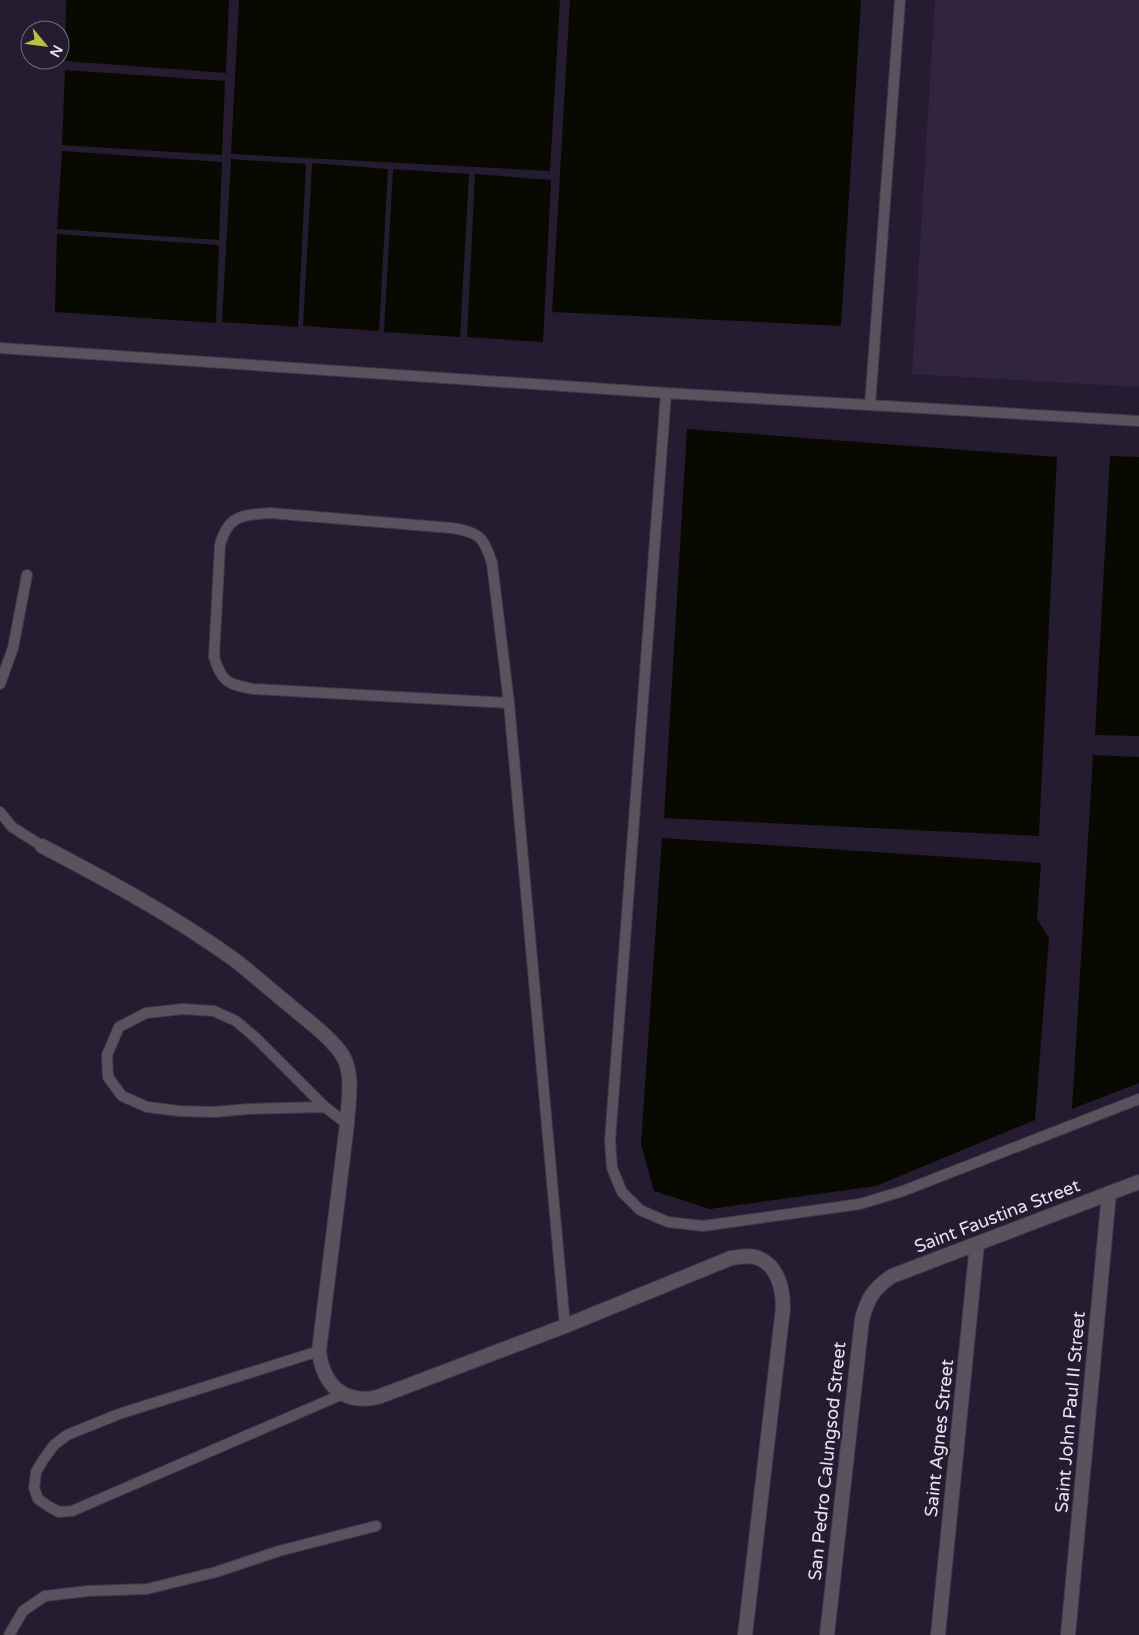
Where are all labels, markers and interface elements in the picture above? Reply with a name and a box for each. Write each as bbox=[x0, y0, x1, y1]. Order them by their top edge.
north arrow bbox=[20, 20, 70, 70]
text: N bbox=[46, 42, 66, 60]
street label: Saint Faustina Street bbox=[911, 1174, 1083, 1258]
street label: Saint John Paul II Street bbox=[1050, 1310, 1090, 1514]
street label: San Pedro Calungsod Street bbox=[804, 1340, 850, 1581]
street label: Saint Agnes Street bbox=[920, 1358, 958, 1518]

